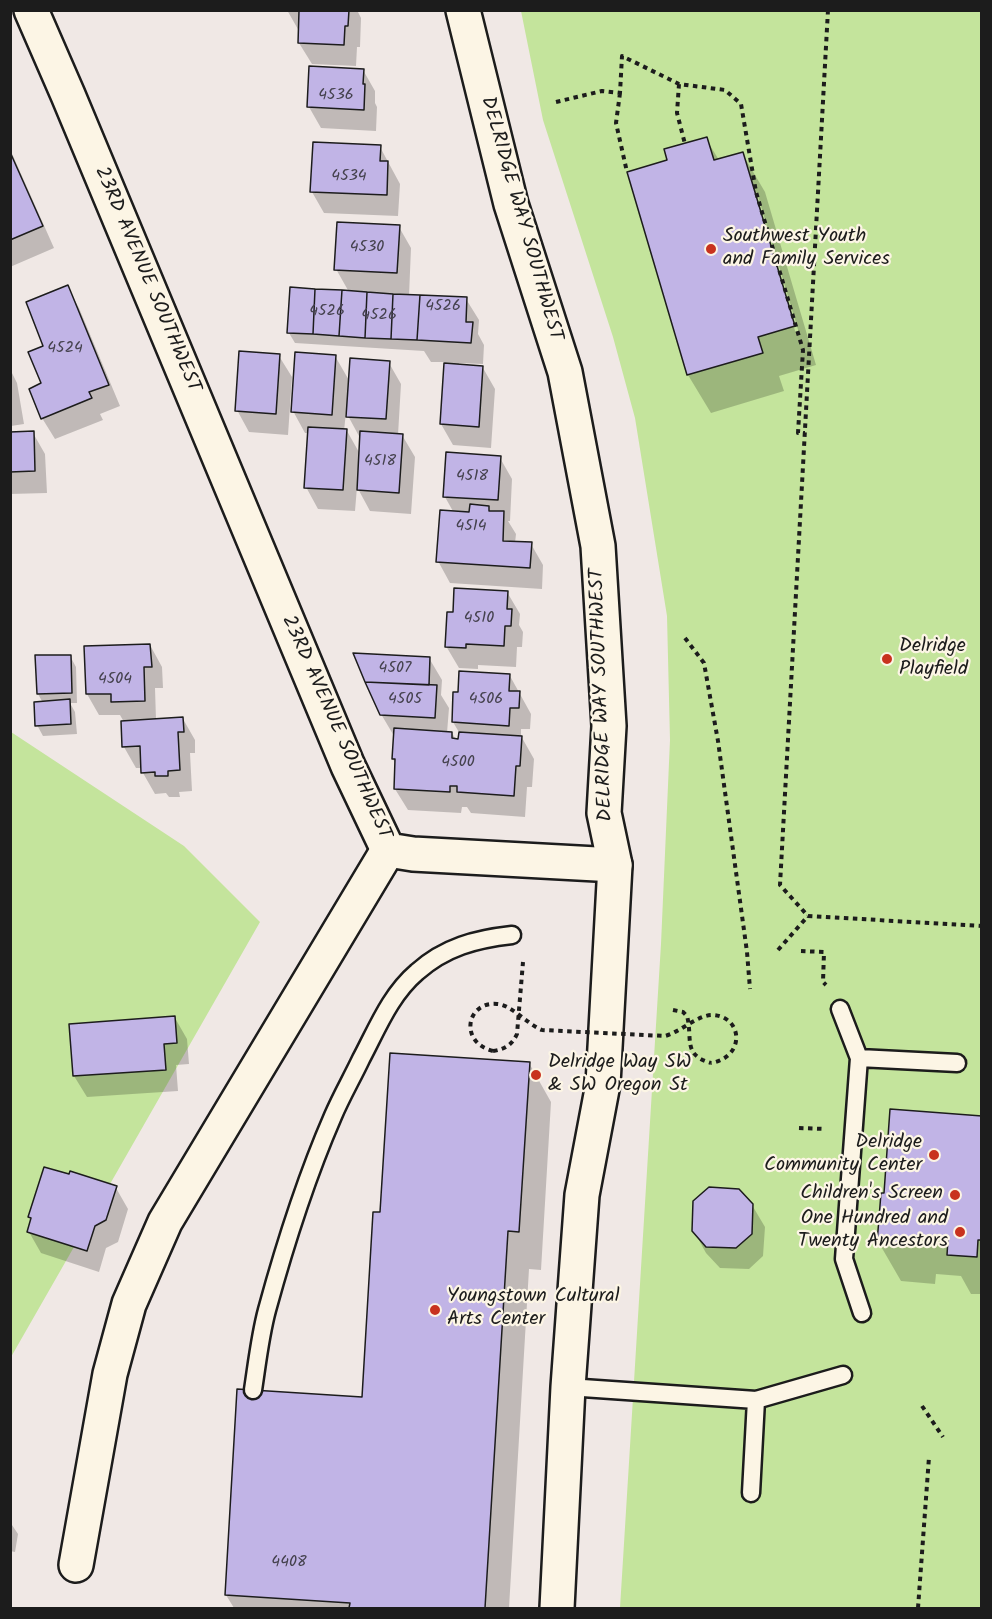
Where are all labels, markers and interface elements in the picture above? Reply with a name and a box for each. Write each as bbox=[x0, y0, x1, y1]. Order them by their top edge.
house number: 4536 bbox=[318, 86, 354, 106]
street label: DELRIDGE WAY SOUTHWEST bbox=[474, 94, 566, 344]
street label: 23RD AVENUE SOUTHWEST bbox=[87, 163, 205, 397]
house number: 4534 bbox=[331, 167, 367, 187]
place label: Southwest Youth and Family Services bbox=[723, 226, 890, 273]
house number: 4530 bbox=[350, 238, 384, 258]
marker: Southwest Youth and Family Services bbox=[704, 242, 718, 256]
house number: 4526 bbox=[425, 297, 461, 317]
house number: 4526 bbox=[309, 302, 345, 322]
house number: 4526 bbox=[361, 306, 397, 326]
house number: 4524 bbox=[47, 339, 83, 359]
house number: 4518 bbox=[364, 452, 396, 472]
house number: 4518 bbox=[456, 467, 488, 487]
house number: 4514 bbox=[455, 517, 487, 537]
street label: DELRIDGE WAY SOUTHWEST bbox=[587, 568, 619, 822]
house number: 4510 bbox=[464, 609, 494, 629]
street label: 23RD AVENUE SOUTHWEST bbox=[275, 612, 395, 844]
place label: Delridge Playfield bbox=[899, 636, 968, 683]
marker: Delridge Playfield bbox=[880, 652, 894, 666]
house number: 4507 bbox=[379, 659, 411, 679]
house number: 4504 bbox=[98, 670, 132, 690]
house number: 4505 bbox=[388, 690, 422, 710]
house number: 4506 bbox=[469, 690, 503, 710]
house number: 4500 bbox=[441, 753, 475, 773]
place label: Delridge Way SW & SW Oregon St bbox=[548, 1052, 691, 1099]
marker: Delridge Way SW & SW Oregon St bbox=[529, 1068, 543, 1082]
place label: Delridge Community Center bbox=[764, 1132, 922, 1179]
marker: Delridge Community Center bbox=[927, 1148, 941, 1162]
place label: Children's Screen bbox=[800, 1183, 943, 1207]
marker: Children's Screen bbox=[948, 1188, 962, 1202]
place label: One Hundred and Twenty Ancestors bbox=[798, 1208, 948, 1255]
marker: One Hundred and Twenty Ancestors bbox=[953, 1225, 967, 1239]
place label: Youngstown Cultural Arts Center bbox=[447, 1286, 620, 1333]
marker: Youngstown Cultural Arts Center bbox=[428, 1303, 442, 1317]
house number: 4408 bbox=[271, 1553, 307, 1573]

